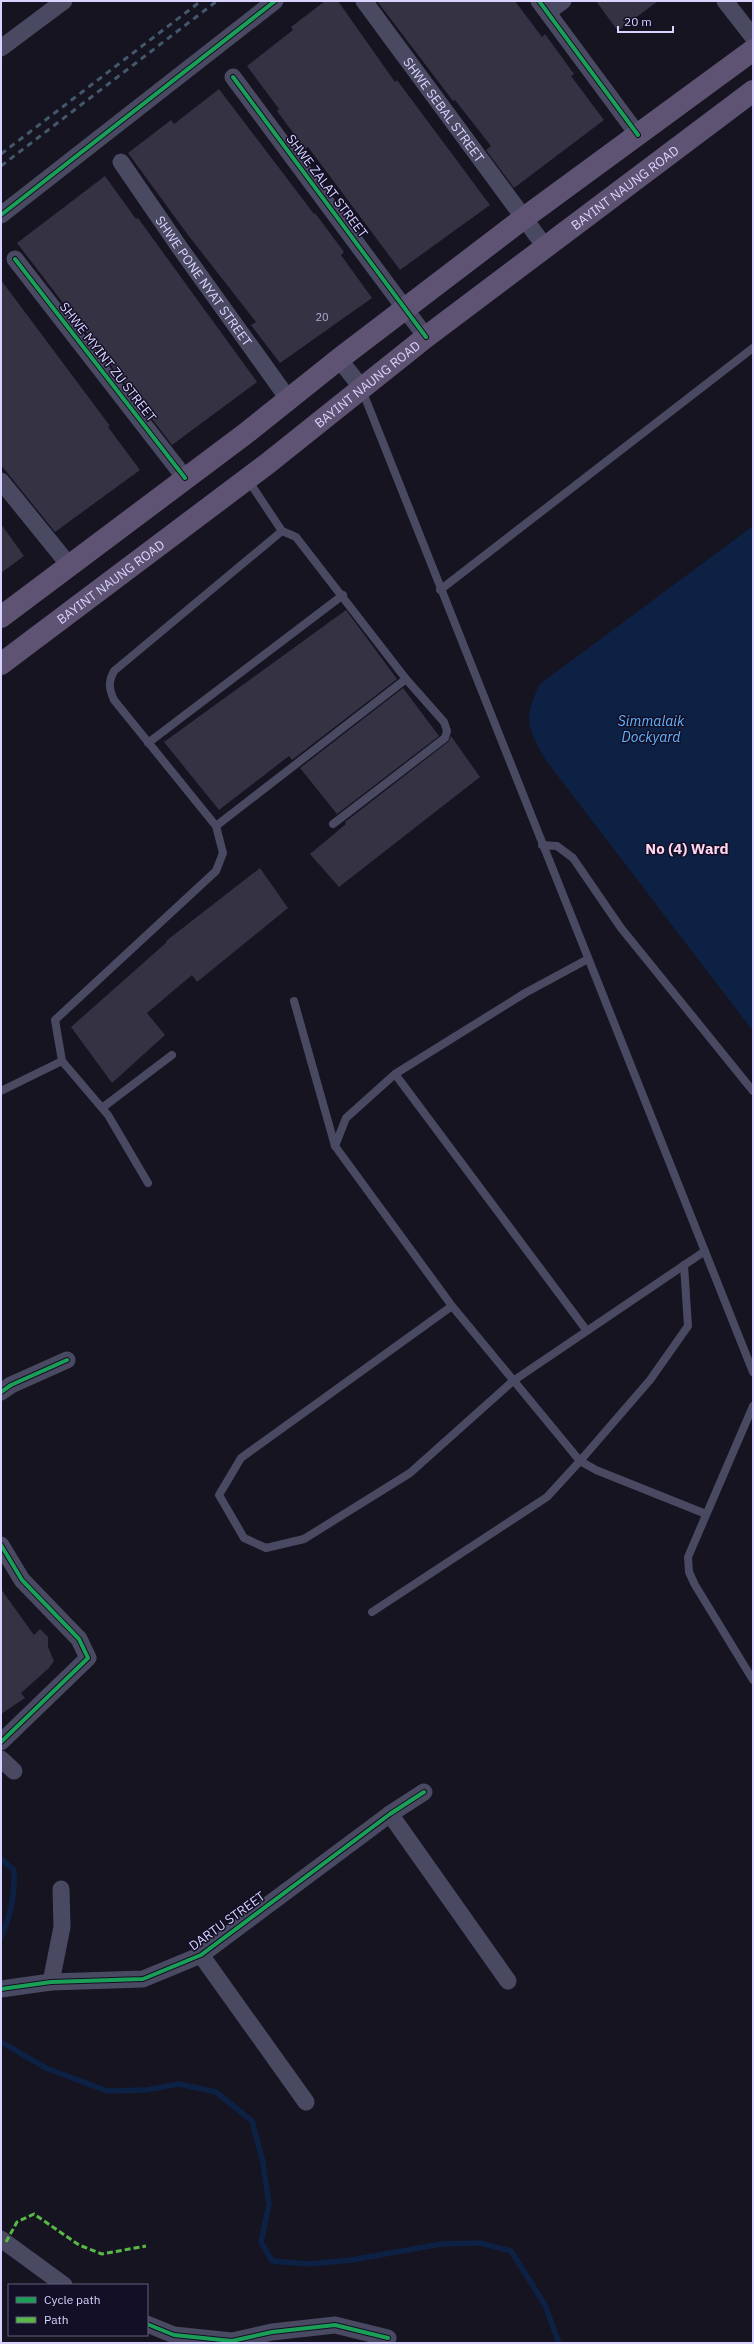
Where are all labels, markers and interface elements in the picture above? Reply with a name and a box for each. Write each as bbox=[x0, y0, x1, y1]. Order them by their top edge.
scale bar bbox=[618, 8, 673, 34]
text: 20 m bbox=[624, 14, 652, 29]
street label: SHWE SEBAL STREET bbox=[400, 54, 489, 166]
street label: SHWE ZALAT STREET bbox=[282, 131, 372, 242]
street label: BAYINT NAUNG ROAD bbox=[568, 141, 682, 233]
street label: SHWE PONE NYAT STREET bbox=[152, 212, 256, 350]
street label: SHWE MYINT ZU STREET bbox=[56, 299, 160, 426]
house number: 20 bbox=[315, 310, 329, 324]
street label: BAYINT NAUNG ROAD bbox=[311, 337, 423, 431]
street label: BAYINT NAUNG ROAD bbox=[53, 536, 168, 628]
water label: Simmalaik Dockyard bbox=[618, 712, 685, 746]
district label: No (4) Ward bbox=[645, 839, 729, 858]
street label: DARTU STREET bbox=[186, 1887, 269, 1954]
legend bbox=[8, 2284, 148, 2336]
text: Cycle path bbox=[44, 2292, 101, 2307]
text: Path bbox=[44, 2312, 69, 2327]

